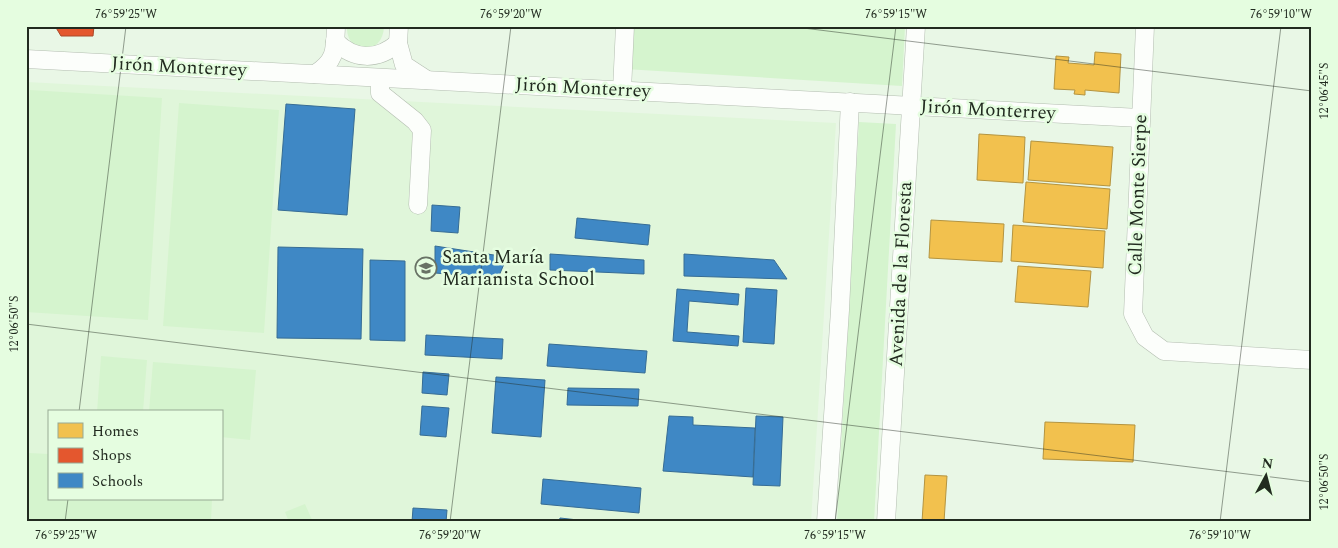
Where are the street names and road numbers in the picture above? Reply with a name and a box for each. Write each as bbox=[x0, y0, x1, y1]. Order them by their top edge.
street label: Jirón Monterrey bbox=[111, 49, 248, 85]
street label: Jirón Monterrey bbox=[515, 70, 652, 106]
street label: Jirón Monterrey bbox=[920, 92, 1057, 128]
street label: Calle Monte Sierpe bbox=[1121, 114, 1155, 276]
street label: Avenida de la Floresta bbox=[882, 180, 920, 367]

